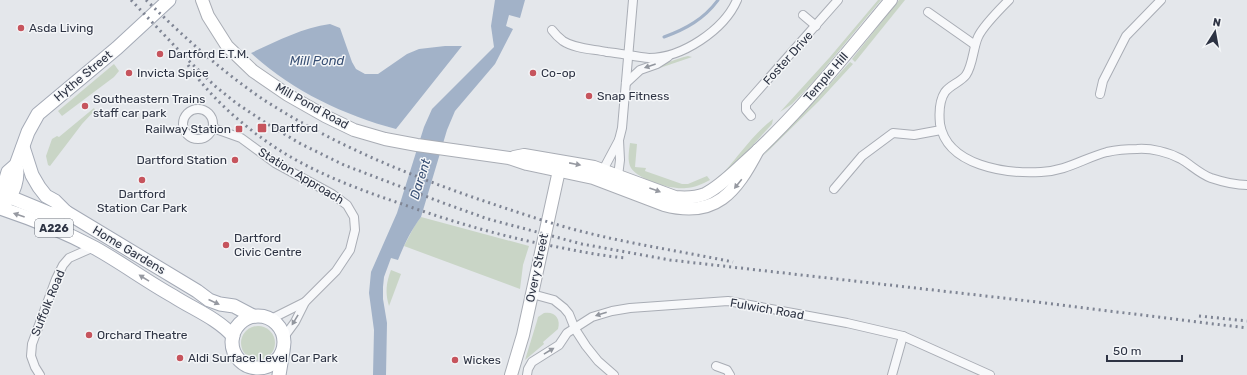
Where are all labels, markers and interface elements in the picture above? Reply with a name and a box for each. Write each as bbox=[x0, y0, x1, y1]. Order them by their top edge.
north arrow bbox=[1195, 12, 1235, 52]
text: N bbox=[1212, 16, 1222, 30]
place label: Asda Living bbox=[29, 21, 94, 35]
marker: Asda Living bbox=[16, 23, 26, 33]
street label: Foster Drive bbox=[760, 28, 816, 88]
street label: Hythe Street bbox=[51, 47, 115, 104]
place label: Dartford E.T.M. bbox=[168, 47, 249, 61]
marker: Dartford E.T.M. bbox=[155, 49, 165, 59]
street label: Temple Hill bbox=[801, 50, 851, 104]
water label: Mill Pond bbox=[290, 53, 345, 68]
one-way arrow bbox=[643, 63, 655, 69]
place label: Invicta Spice bbox=[137, 66, 209, 80]
place label: Co-op bbox=[541, 66, 576, 80]
marker: Invicta Spice bbox=[124, 68, 134, 78]
marker: Co-op bbox=[528, 68, 538, 78]
street label: Mill Pond Road bbox=[273, 80, 351, 132]
place label: Snap Fitness bbox=[597, 89, 669, 103]
marker: Snap Fitness bbox=[584, 91, 594, 101]
place label: Southeastern Trains staff car park bbox=[93, 92, 205, 120]
marker: Southeastern Trains staff car park bbox=[80, 101, 90, 111]
place label: Dartford bbox=[271, 121, 318, 135]
place label: Railway Station bbox=[145, 122, 231, 136]
marker: Dartford bbox=[256, 122, 268, 134]
marker: Railway Station bbox=[234, 124, 244, 134]
street label: Station Approach bbox=[256, 145, 346, 207]
place label: Dartford Station bbox=[136, 153, 227, 167]
marker: Dartford Station bbox=[230, 155, 240, 165]
water label: Darent bbox=[407, 156, 434, 201]
one-way arrow bbox=[569, 161, 581, 167]
marker: Dartford Station Car Park bbox=[137, 175, 147, 185]
one-way arrow bbox=[733, 178, 742, 189]
place label: Dartford Station Car Park bbox=[97, 187, 188, 215]
one-way arrow bbox=[649, 187, 661, 193]
one-way arrow bbox=[13, 212, 25, 218]
road number: A226 bbox=[35, 219, 73, 237]
street label: Home Gardens bbox=[90, 223, 168, 277]
place label: Dartford Civic Centre bbox=[234, 231, 302, 259]
street label: Overy Street bbox=[523, 232, 551, 304]
marker: Dartford Civic Centre bbox=[221, 240, 231, 250]
street label: Suffolk Road bbox=[28, 268, 68, 338]
one-way arrow bbox=[139, 274, 149, 282]
street label: Fulwich Road bbox=[729, 296, 805, 322]
one-way arrow bbox=[209, 299, 221, 305]
one-way arrow bbox=[594, 312, 606, 318]
one-way arrow bbox=[292, 314, 299, 326]
place label: Orchard Theatre bbox=[97, 328, 188, 342]
marker: Orchard Theatre bbox=[84, 330, 94, 340]
scale bar bbox=[1107, 337, 1182, 363]
text: 50 m bbox=[1113, 344, 1141, 358]
one-way arrow bbox=[543, 347, 555, 354]
place label: Aldi Surface Level Car Park bbox=[188, 351, 338, 365]
marker: Aldi Surface Level Car Park bbox=[175, 353, 185, 363]
place label: Wickes bbox=[463, 353, 501, 367]
marker: Wickes bbox=[450, 355, 460, 365]

